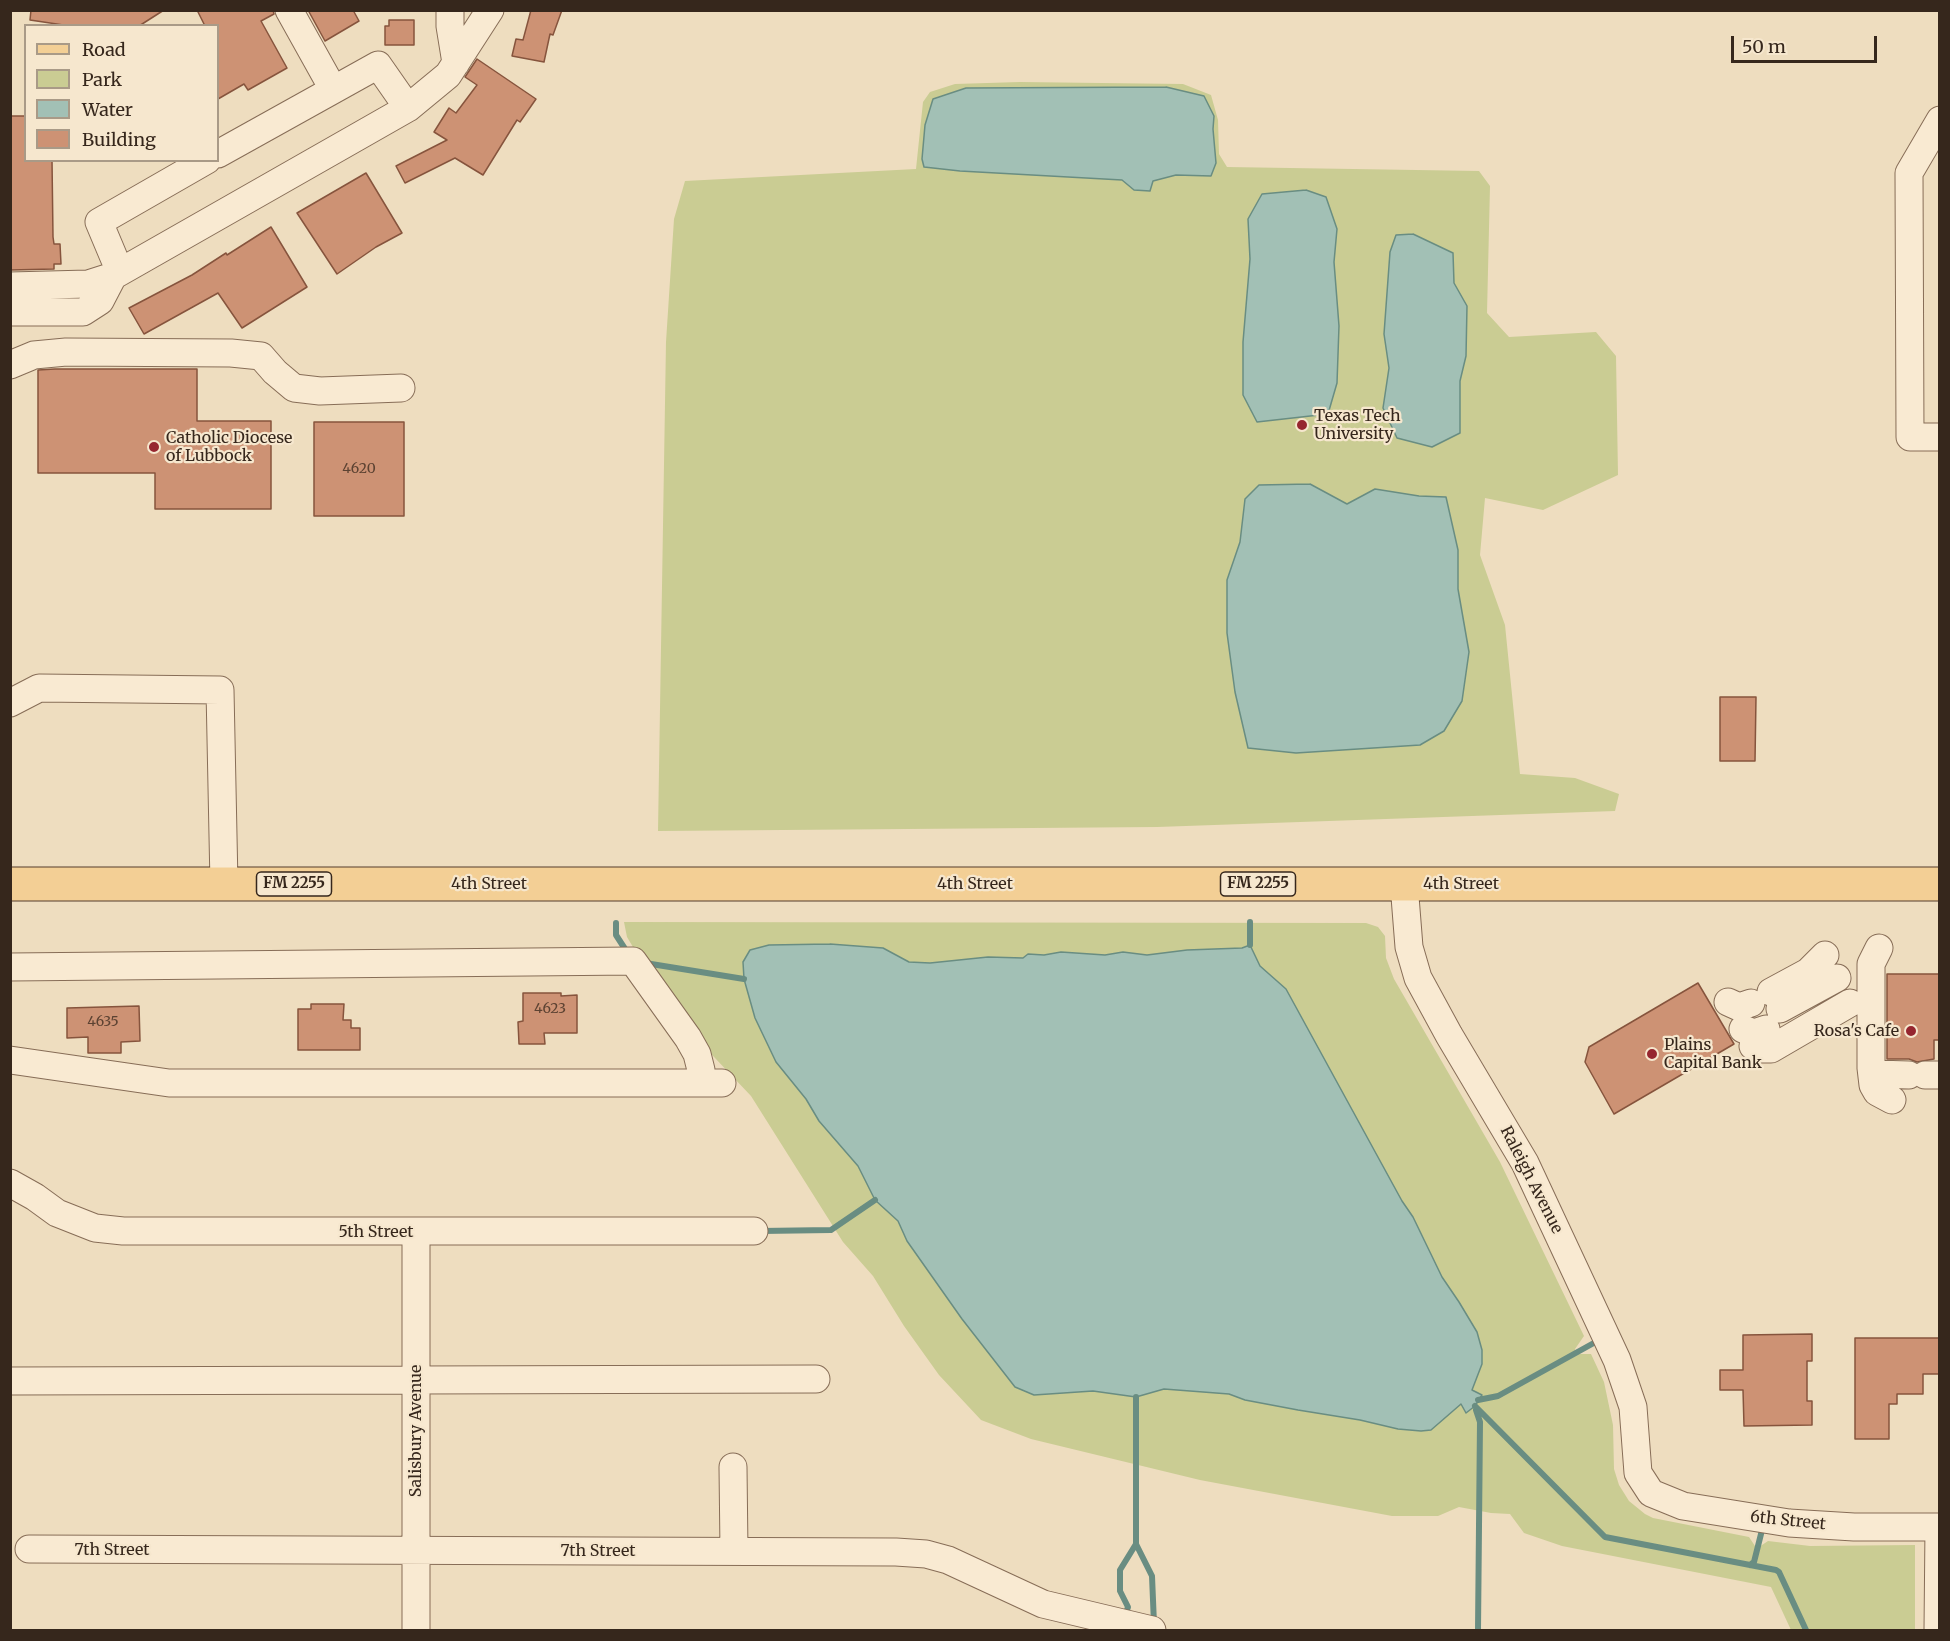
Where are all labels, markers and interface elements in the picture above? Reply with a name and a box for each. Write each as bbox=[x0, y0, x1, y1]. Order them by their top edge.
legend bbox=[24, 24, 219, 162]
scale bar bbox=[1734, 24, 1880, 62]
text: 50 m bbox=[1742, 35, 1786, 58]
text: Road bbox=[82, 38, 126, 61]
text: Park bbox=[82, 68, 122, 91]
text: Water bbox=[82, 98, 133, 121]
text: Building bbox=[82, 128, 156, 151]
place label: Texas Tech University bbox=[1314, 406, 1401, 444]
marker: Texas Tech University bbox=[1295, 418, 1309, 432]
place label: Catholic Diocese of Lubbock bbox=[166, 428, 292, 466]
marker: Catholic Diocese of Lubbock bbox=[147, 440, 161, 454]
house number: 4620 bbox=[342, 461, 376, 477]
road number: FM 2255 bbox=[256, 872, 332, 896]
road number: FM 2255 bbox=[1220, 872, 1296, 896]
street label: 4th Street bbox=[451, 874, 527, 894]
street label: 4th Street bbox=[937, 874, 1013, 894]
street label: 4th Street bbox=[1423, 874, 1499, 894]
house number: 4623 bbox=[534, 1001, 566, 1017]
house number: 4635 bbox=[87, 1014, 119, 1030]
place label: Rosa's Cafe bbox=[1814, 1021, 1899, 1041]
marker: Rosa's Cafe bbox=[1904, 1024, 1918, 1038]
place label: Plains Capital Bank bbox=[1664, 1035, 1762, 1073]
marker: Plains Capital Bank bbox=[1645, 1047, 1659, 1061]
street label: Raleigh Avenue bbox=[1496, 1123, 1566, 1237]
street label: 5th Street bbox=[338, 1222, 414, 1242]
street label: Salisbury Avenue bbox=[406, 1365, 426, 1497]
street label: 6th Street bbox=[1749, 1507, 1827, 1535]
street label: 7th Street bbox=[74, 1540, 150, 1560]
street label: 7th Street bbox=[560, 1541, 636, 1561]

